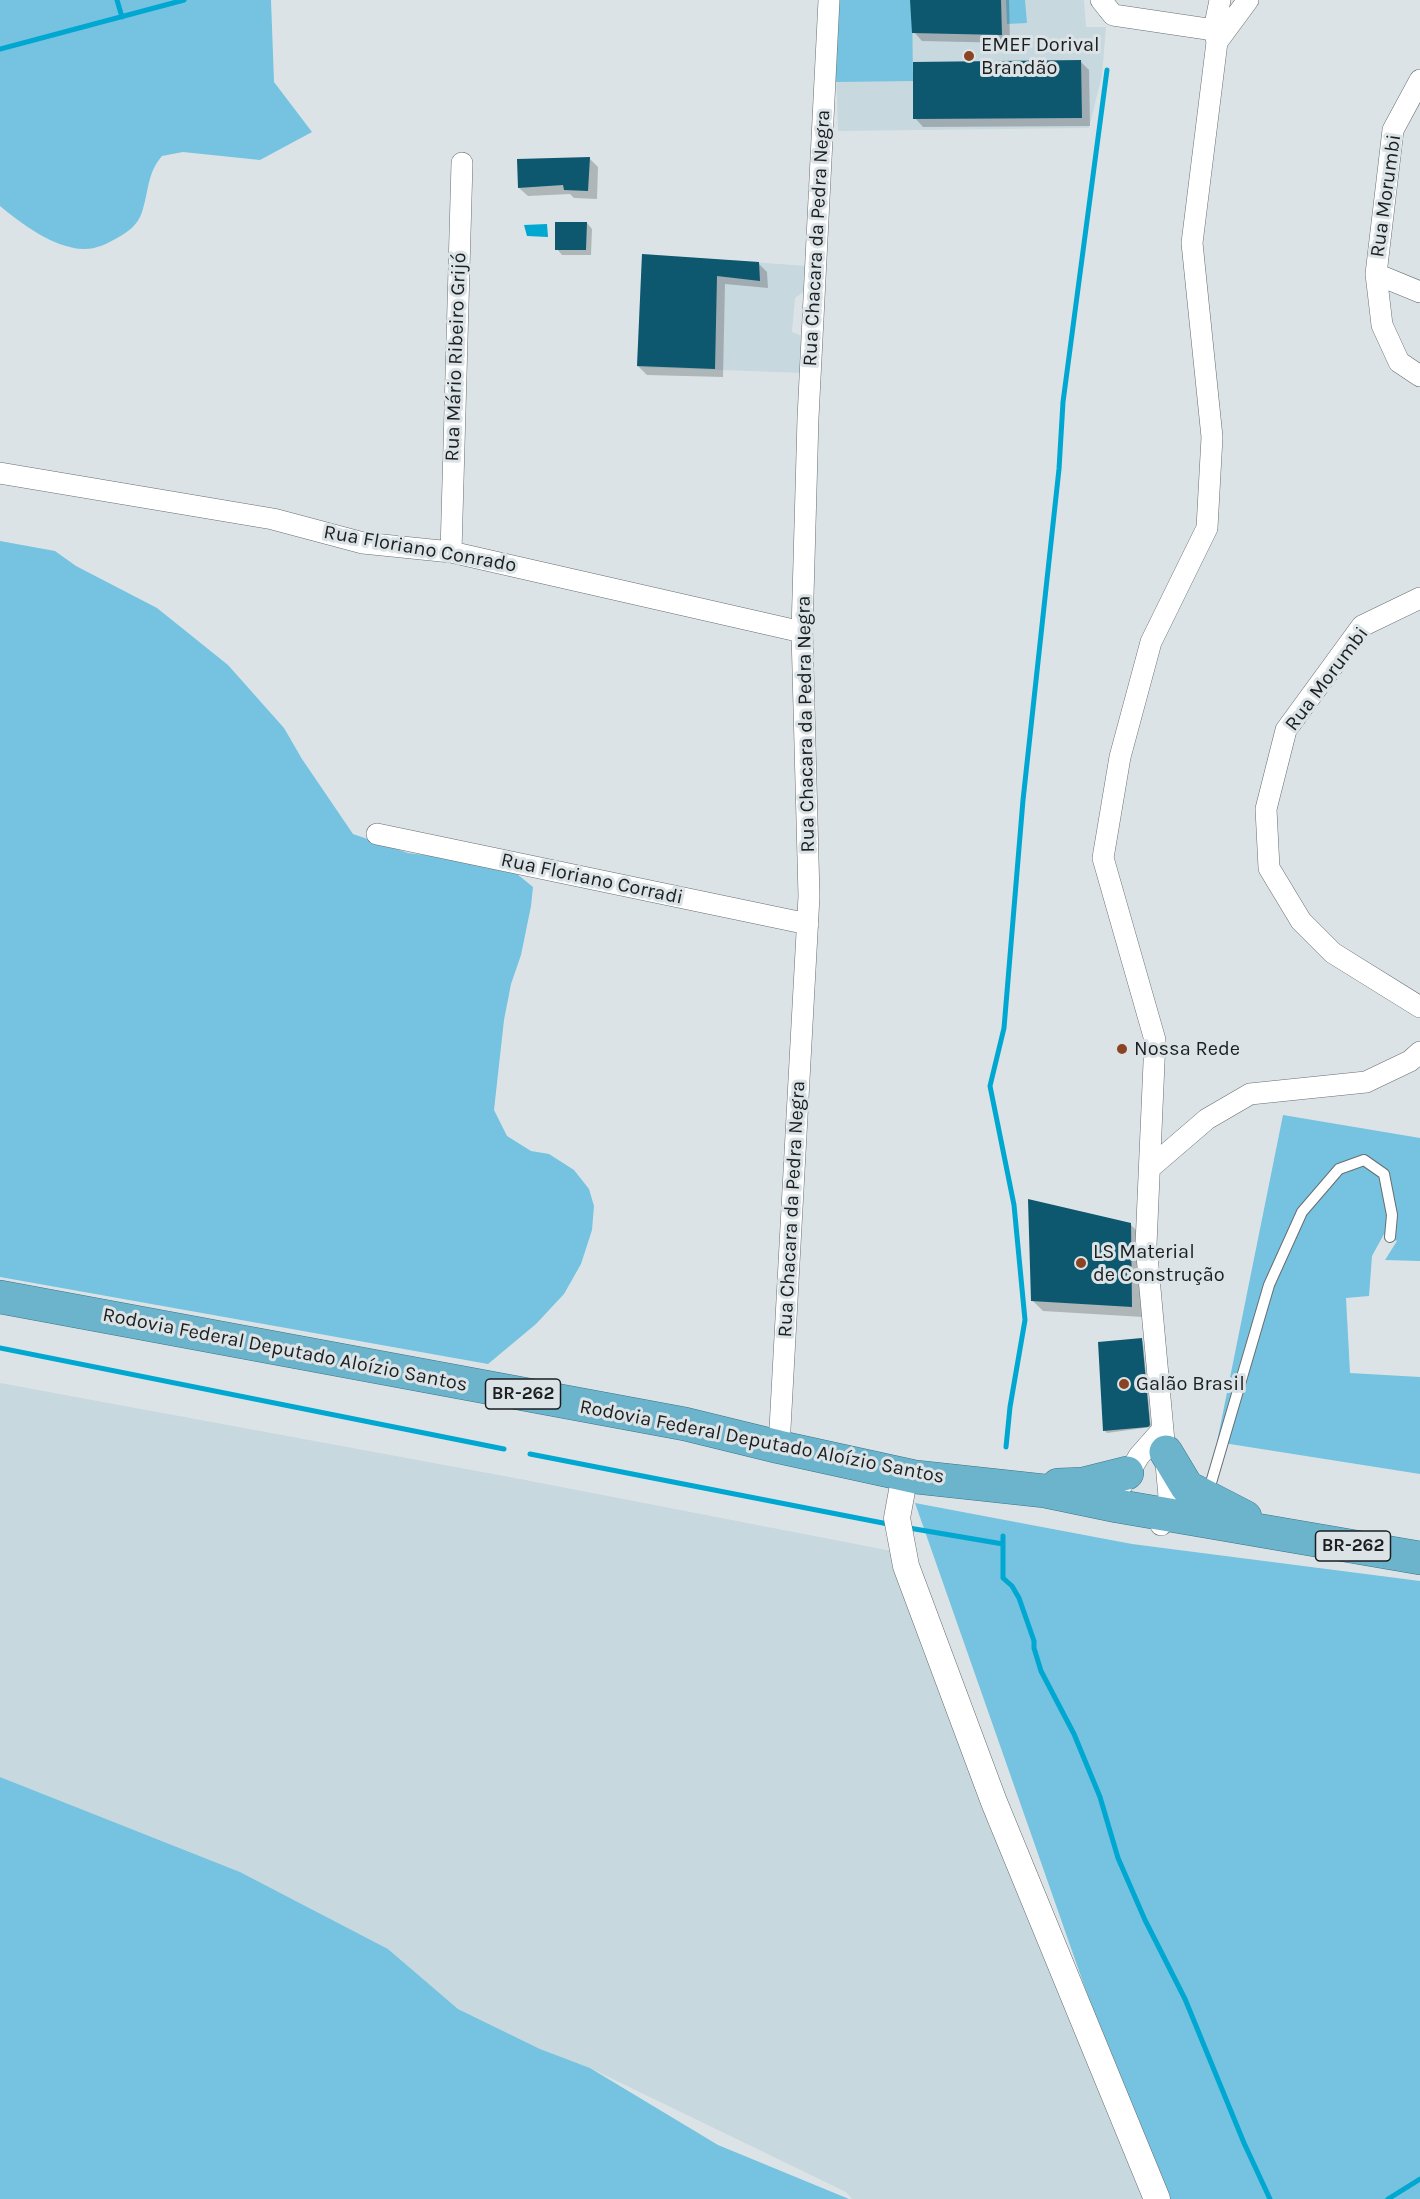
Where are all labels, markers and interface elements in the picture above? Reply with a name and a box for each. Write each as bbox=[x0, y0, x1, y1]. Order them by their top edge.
place label: EMEF Dorival Brandão bbox=[981, 33, 1100, 80]
marker: EMEF Dorival Brandão bbox=[962, 49, 976, 63]
street label: Rua Chacara da Pedra Negra bbox=[798, 109, 836, 367]
street label: Rua Morumbi bbox=[1365, 133, 1407, 259]
street label: Rua Mário Ribeiro Grijó bbox=[440, 252, 472, 462]
street label: Rua Floriano Conrado bbox=[322, 520, 518, 578]
street label: Rua Chacara da Pedra Negra bbox=[792, 595, 820, 853]
street label: Rua Morumbi bbox=[1280, 622, 1374, 736]
street label: Rua Floriano Corradi bbox=[499, 848, 685, 910]
place label: Nossa Rede bbox=[1134, 1037, 1240, 1061]
marker: Nossa Rede bbox=[1115, 1042, 1129, 1056]
street label: Rua Chacara da Pedra Negra bbox=[773, 1080, 811, 1338]
place label: LS Material de Construção bbox=[1093, 1240, 1225, 1287]
marker: LS Material de Construção bbox=[1074, 1256, 1088, 1270]
street label: Rodovia Federal Deputado Aloízio Santos bbox=[101, 1303, 469, 1397]
place label: Galão Brasil bbox=[1136, 1372, 1245, 1396]
marker: Galão Brasil bbox=[1117, 1377, 1131, 1391]
road number: BR-262 bbox=[486, 1379, 560, 1409]
street label: Rodovia Federal Deputado Aloízio Santos bbox=[578, 1395, 946, 1489]
road number: BR-262 bbox=[1316, 1531, 1390, 1561]

